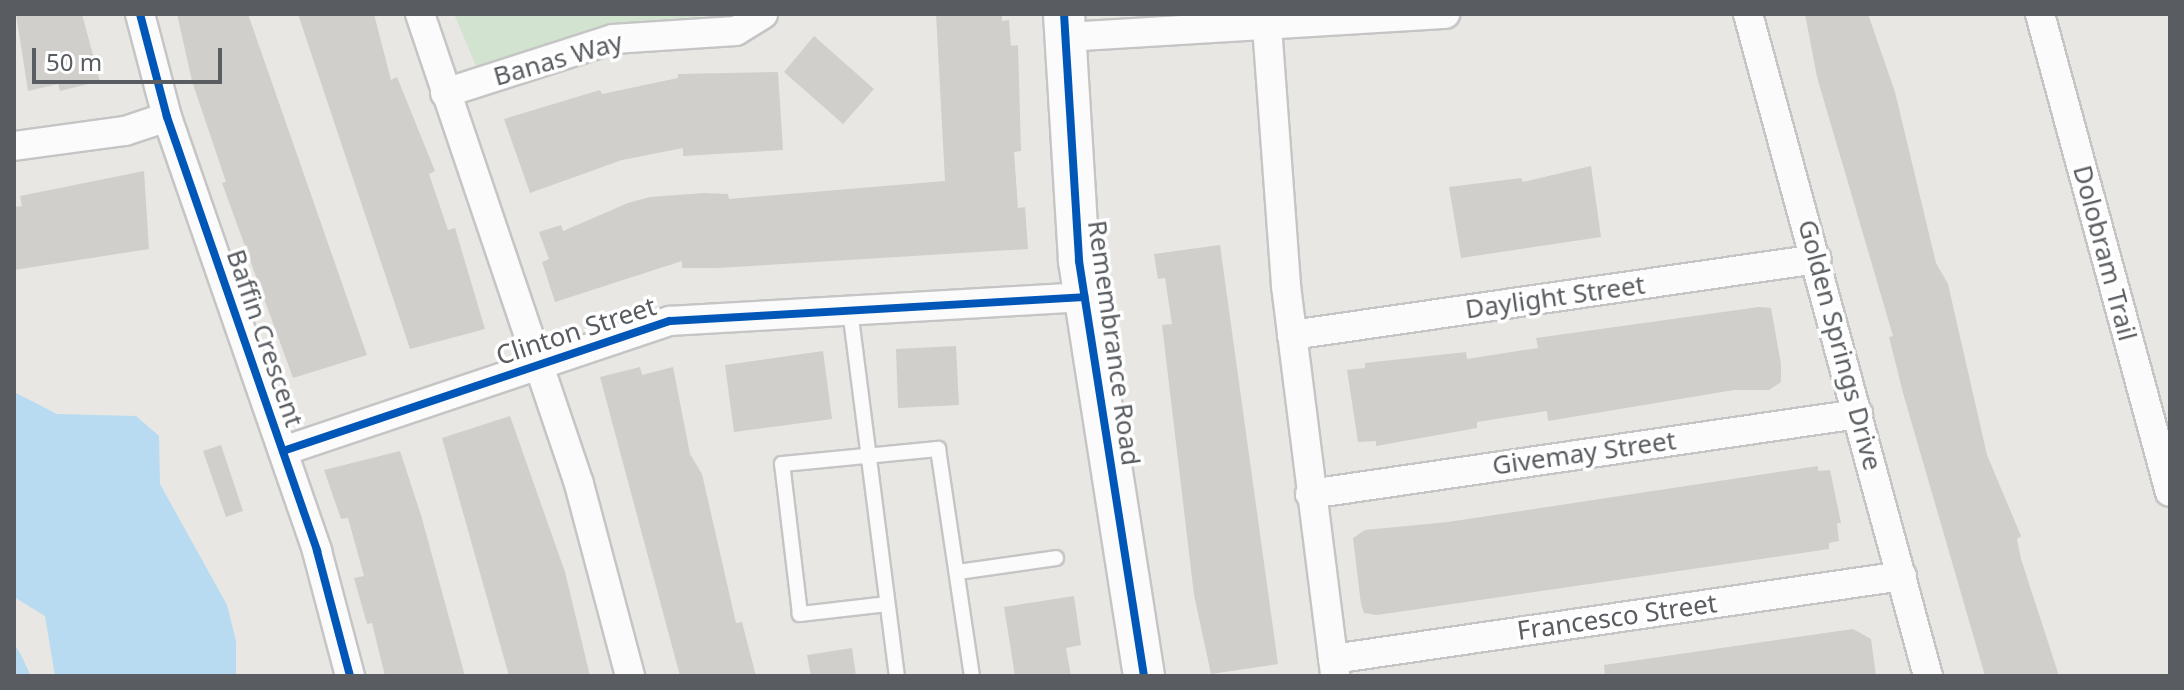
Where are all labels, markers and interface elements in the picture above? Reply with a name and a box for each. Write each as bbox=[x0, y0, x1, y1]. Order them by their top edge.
street label: Banas Way bbox=[490, 26, 626, 92]
scale bar bbox=[36, 32, 226, 82]
text: 50 m bbox=[46, 45, 102, 78]
street label: Dolobram Trail bbox=[2067, 162, 2143, 344]
street label: Golden Springs Drive bbox=[1792, 216, 1888, 474]
street label: Remembrance Road bbox=[1081, 218, 1147, 468]
street label: Baffin Crescent bbox=[220, 245, 310, 431]
street label: Daylight Street bbox=[1463, 269, 1647, 325]
street label: Clinton Street bbox=[492, 290, 660, 372]
street label: Givemay Street bbox=[1490, 425, 1678, 481]
street label: Francesco Street bbox=[1515, 588, 1719, 646]

